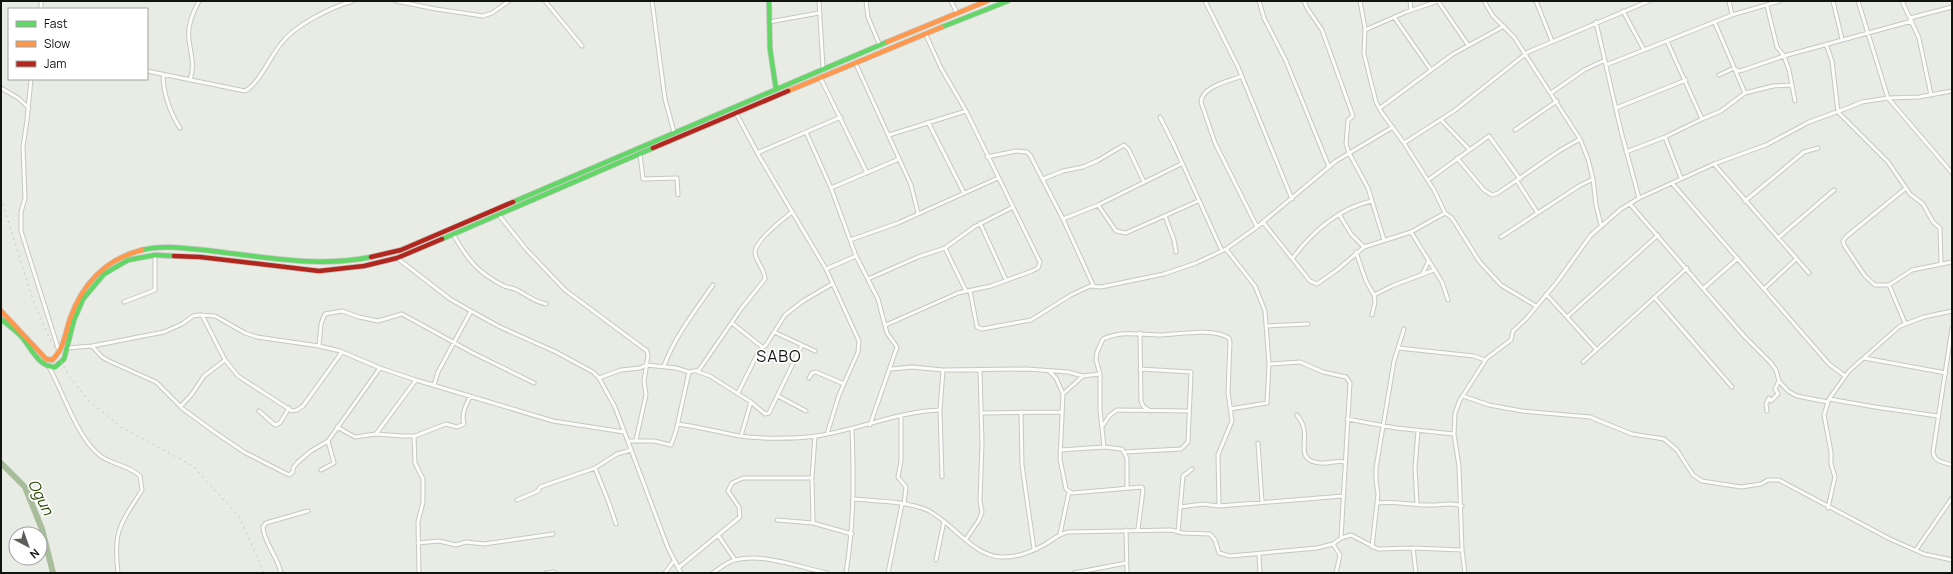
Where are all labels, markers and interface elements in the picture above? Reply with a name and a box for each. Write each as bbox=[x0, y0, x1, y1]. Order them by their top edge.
legend bbox=[8, 8, 148, 80]
text: Fast bbox=[44, 15, 68, 32]
text: Slow bbox=[44, 35, 70, 52]
text: Jam bbox=[44, 55, 66, 72]
district label: SABO bbox=[756, 345, 802, 367]
water label: Ogun bbox=[23, 475, 59, 519]
north arrow bbox=[8, 526, 48, 566]
text: N bbox=[27, 546, 43, 562]

